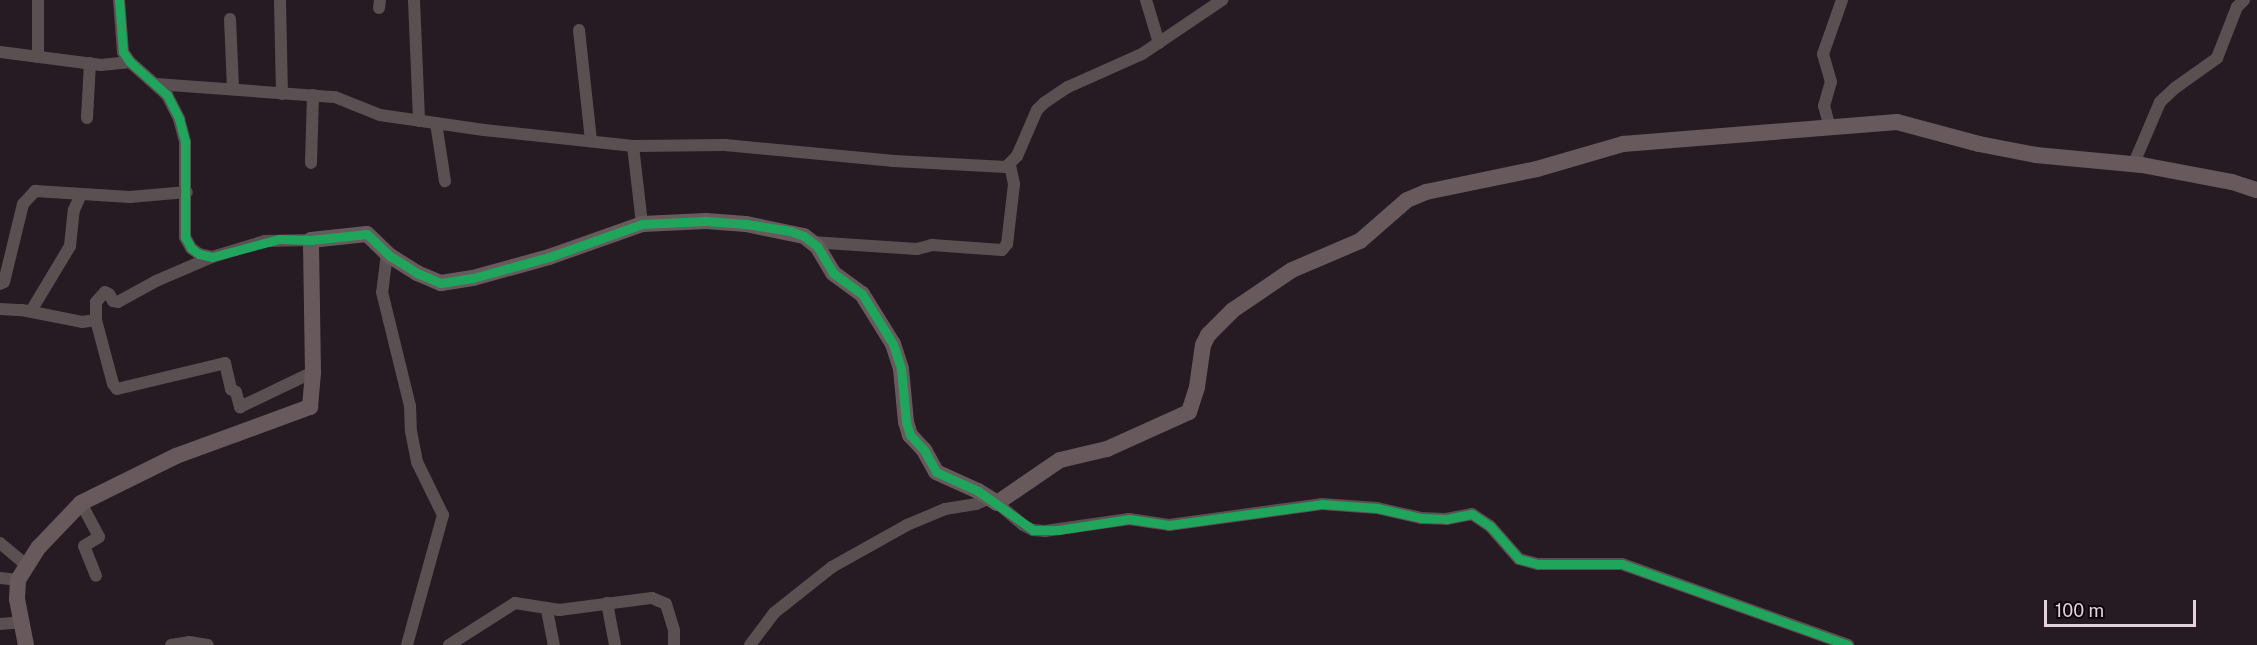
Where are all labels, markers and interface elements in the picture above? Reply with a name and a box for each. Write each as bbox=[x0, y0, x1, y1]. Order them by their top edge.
scale bar bbox=[2047, 588, 2198, 626]
text: 100 m bbox=[2055, 600, 2104, 621]

